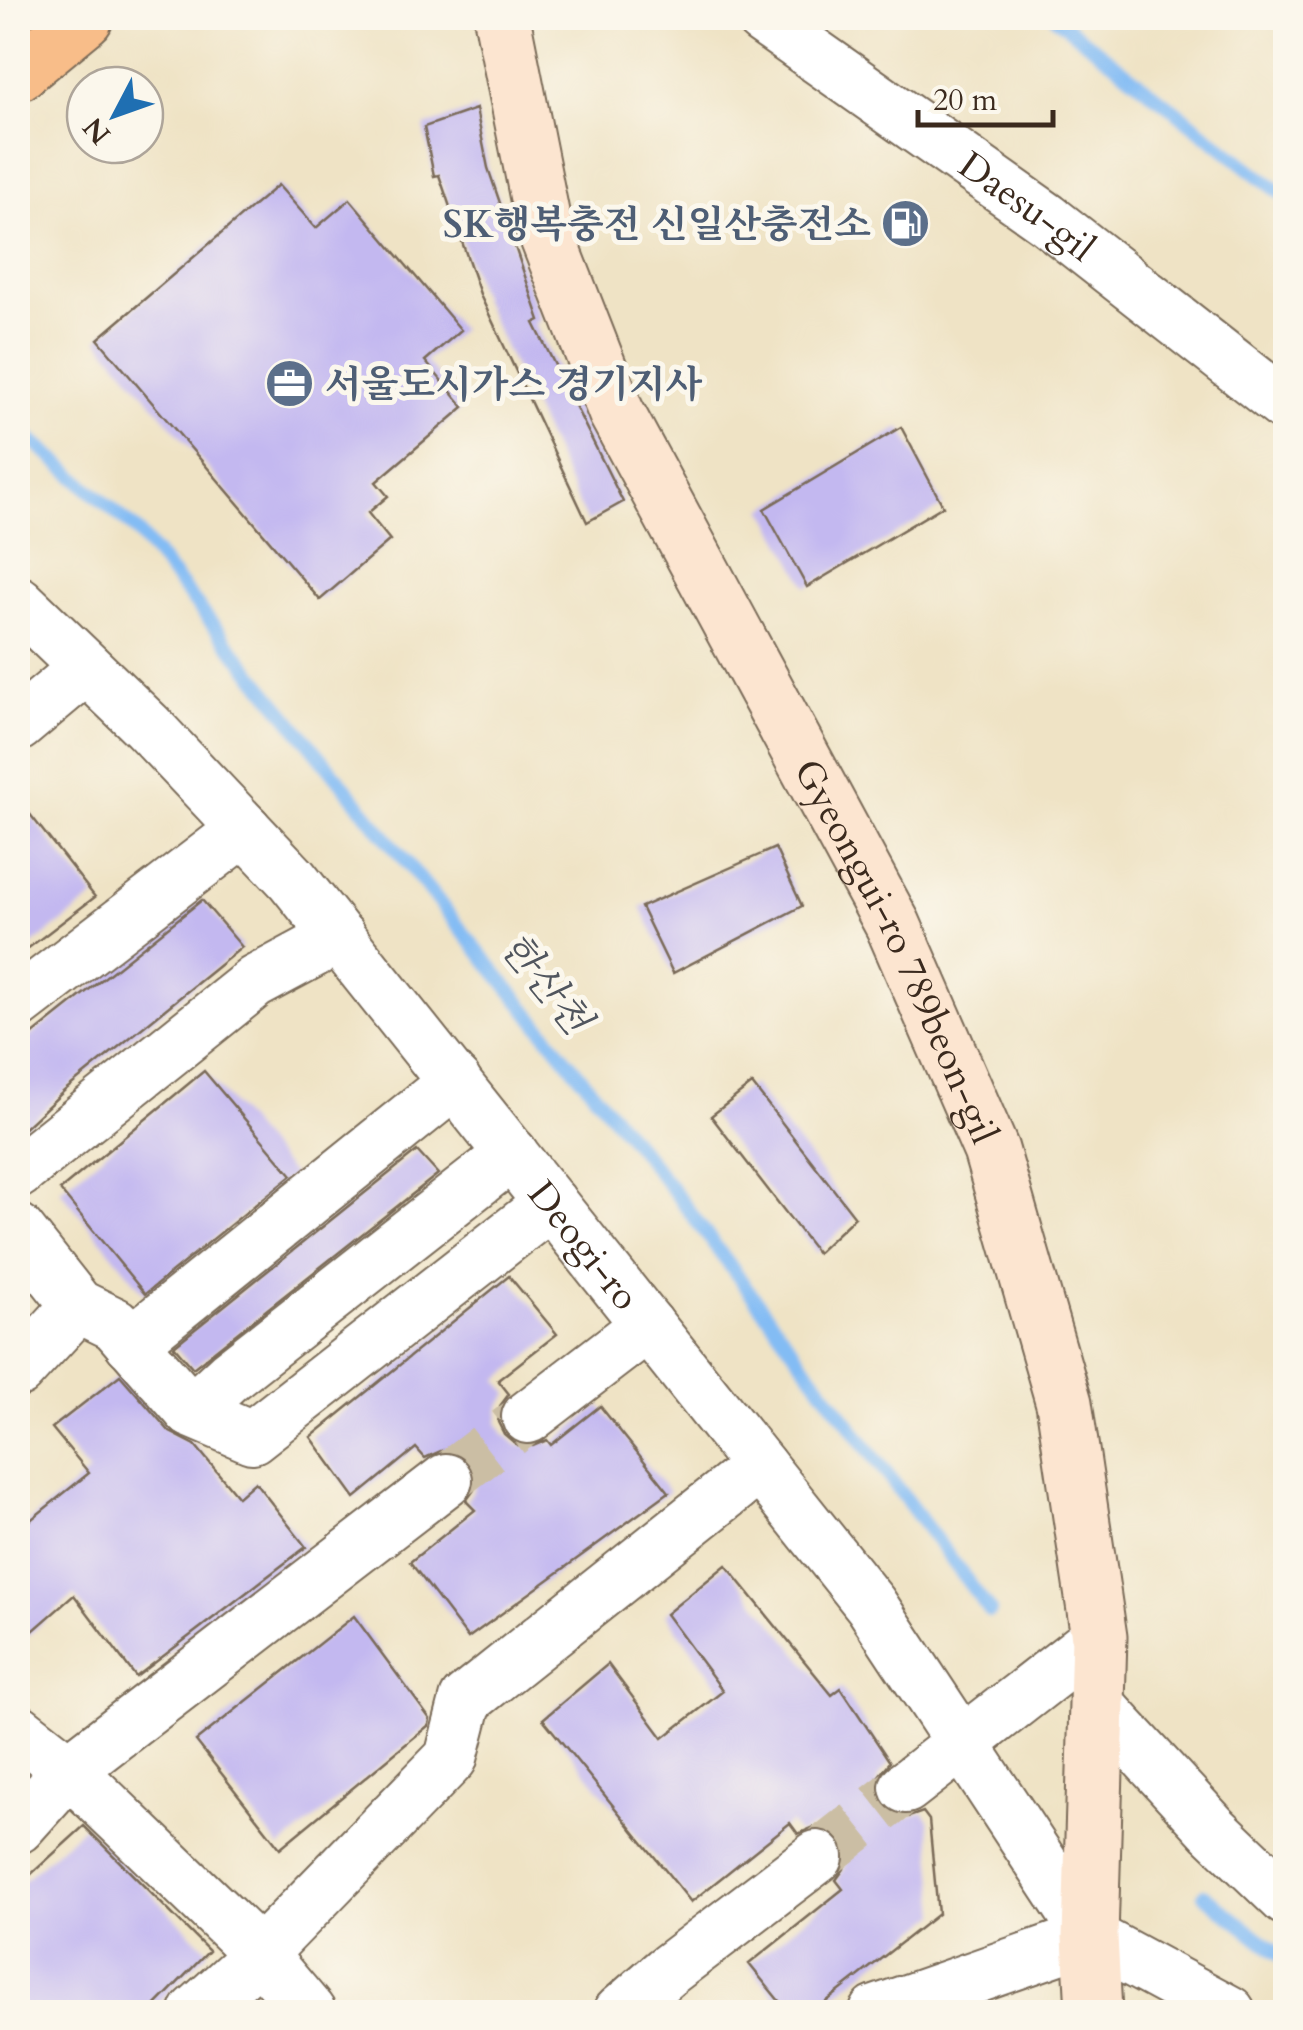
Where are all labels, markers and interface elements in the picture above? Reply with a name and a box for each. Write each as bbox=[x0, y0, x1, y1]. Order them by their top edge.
north arrow bbox=[65, 65, 165, 165]
scale bar bbox=[918, 65, 1053, 127]
text: 20 m bbox=[933, 80, 998, 121]
text: N bbox=[75, 109, 119, 152]
street label: Daesu-gil bbox=[948, 140, 1106, 274]
fuel station icon: SK행복충전 신일산충전소 bbox=[880, 198, 932, 250]
place label: SK행복충전 신일산충전소 bbox=[443, 199, 871, 251]
office icon: 서울도시가스 경기지사 bbox=[264, 358, 316, 410]
place label: 서울도시가스 경기지사 bbox=[325, 359, 703, 411]
street label: Gyeongui-ro 789beon-gil bbox=[781, 750, 1010, 1152]
water label: 한산천 bbox=[487, 922, 604, 1048]
street label: Deogi-ro bbox=[515, 1170, 651, 1321]

